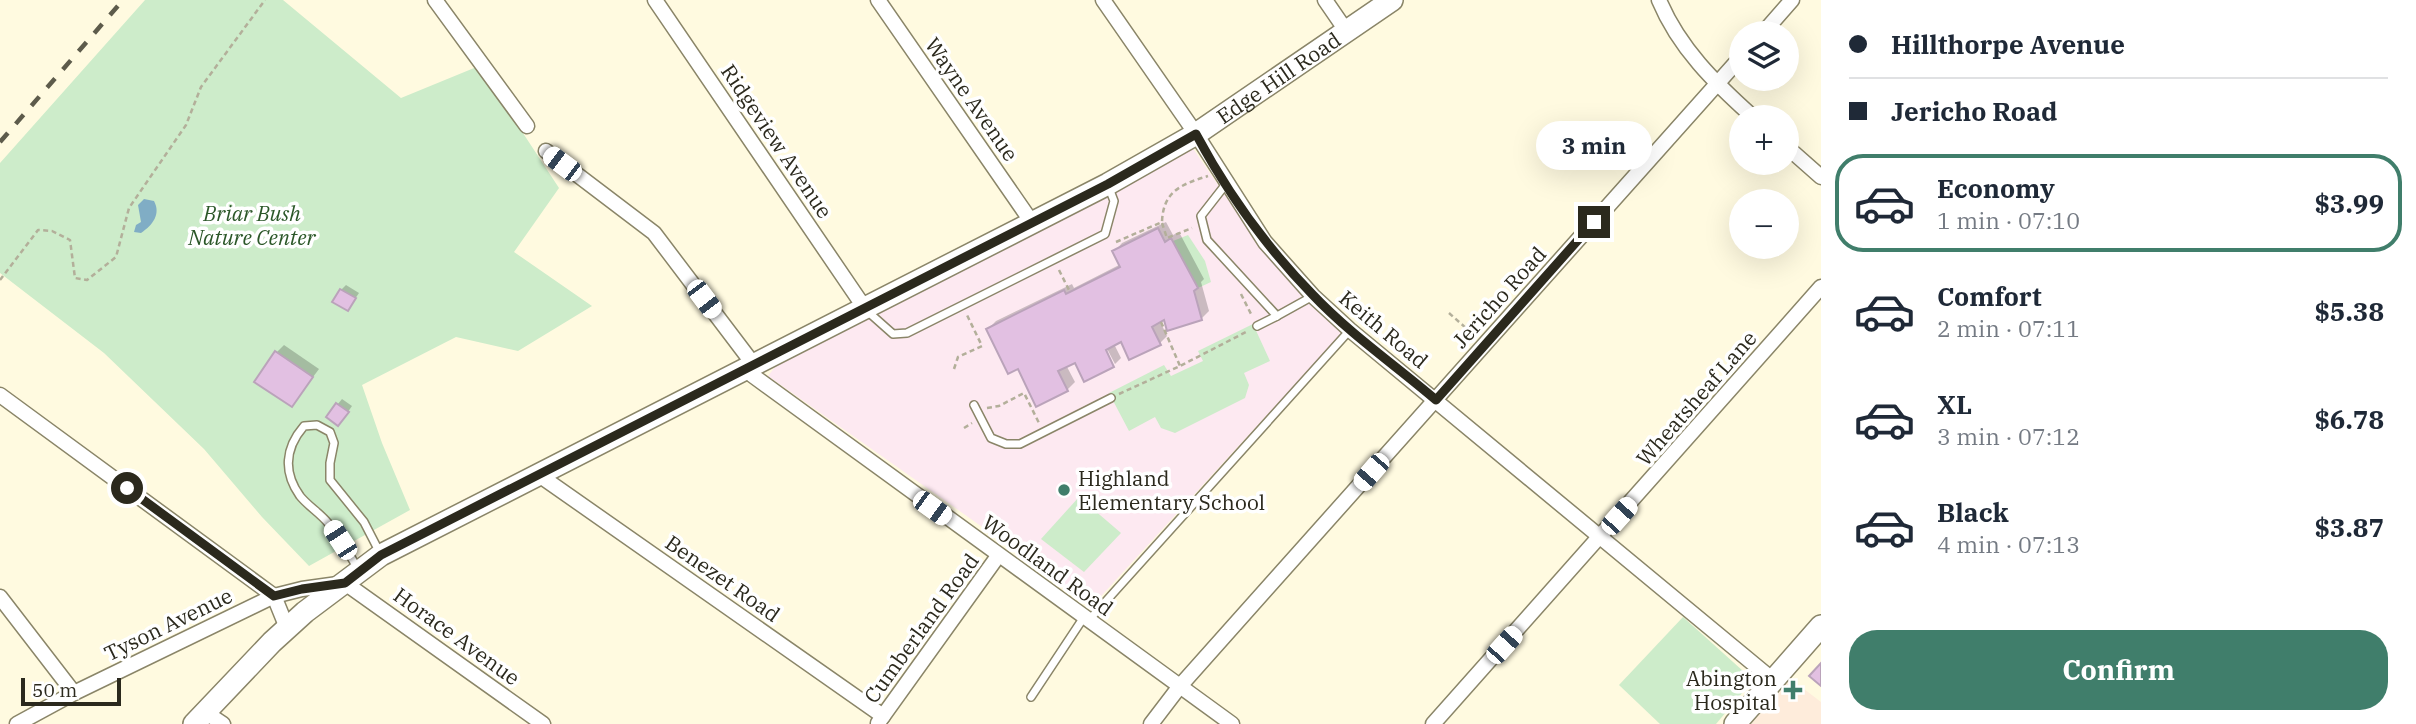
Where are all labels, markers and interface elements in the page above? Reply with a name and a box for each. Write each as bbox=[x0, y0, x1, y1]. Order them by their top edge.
map controls bbox=[1729, 21, 1799, 259]
button: layers bbox=[1729, 21, 1799, 91]
street label: Edge Hill Road bbox=[1211, 25, 1346, 130]
text: Hillthorpe Avenue bbox=[1891, 27, 2125, 61]
street label: Wayne Avenue bbox=[919, 32, 1025, 166]
street label: Ridgeview Avenue bbox=[715, 58, 839, 224]
text: Jericho Road bbox=[1891, 94, 2057, 128]
button: + bbox=[1729, 105, 1799, 175]
callout: 3 min bbox=[1536, 120, 1652, 170]
text: 3 min bbox=[1562, 130, 1626, 160]
car bbox=[539, 143, 586, 185]
text: Economy bbox=[1937, 171, 2055, 205]
icon: car bbox=[1853, 172, 1916, 235]
text: $3.99 bbox=[2314, 186, 2384, 220]
button: − bbox=[1729, 189, 1799, 259]
park label: Briar Bush Nature Center bbox=[187, 199, 317, 251]
text: 1 min · 07:10 bbox=[1937, 205, 2080, 235]
route end bbox=[1578, 206, 1610, 238]
street label: Jericho Road bbox=[1446, 240, 1552, 354]
car bbox=[683, 276, 726, 322]
text: Comfort bbox=[1937, 279, 2042, 313]
icon: car bbox=[1853, 280, 1916, 343]
street label: Keith Road bbox=[1334, 284, 1434, 374]
text: $5.38 bbox=[2314, 294, 2384, 328]
text: 2 min · 07:11 bbox=[1937, 313, 2080, 343]
street label: Wheatsheaf Lane bbox=[1630, 325, 1762, 471]
text: XL bbox=[1937, 387, 1972, 421]
icon: car bbox=[1853, 388, 1916, 451]
text: $6.78 bbox=[2314, 402, 2384, 436]
text: 3 min · 07:12 bbox=[1937, 421, 2080, 451]
car bbox=[1350, 449, 1393, 495]
place label: Highland Elementary School bbox=[1078, 464, 1265, 516]
route start bbox=[111, 472, 143, 504]
marker: Highland Elementary School bbox=[1056, 482, 1072, 498]
car bbox=[909, 487, 956, 529]
car bbox=[1598, 493, 1641, 539]
text: Black bbox=[1937, 495, 2009, 529]
icon: car bbox=[1853, 496, 1916, 559]
street label: Woodland Road bbox=[977, 508, 1119, 622]
text: $3.87 bbox=[2314, 510, 2384, 544]
car bbox=[320, 517, 361, 563]
street label: Benezet Road bbox=[660, 528, 786, 628]
text: 4 min · 07:13 bbox=[1937, 529, 2080, 559]
street label: Cumberland Road bbox=[857, 547, 985, 709]
street label: Tyson Avenue bbox=[99, 581, 237, 667]
street label: Horace Avenue bbox=[388, 581, 526, 691]
car bbox=[1483, 622, 1526, 668]
button: Confirm bbox=[1849, 630, 2388, 710]
place label: Abington Hospital bbox=[1686, 664, 1777, 716]
scale bar bbox=[21, 675, 121, 707]
text: 50 m bbox=[32, 678, 77, 702]
marker: Abington Hospital bbox=[1783, 680, 1803, 700]

